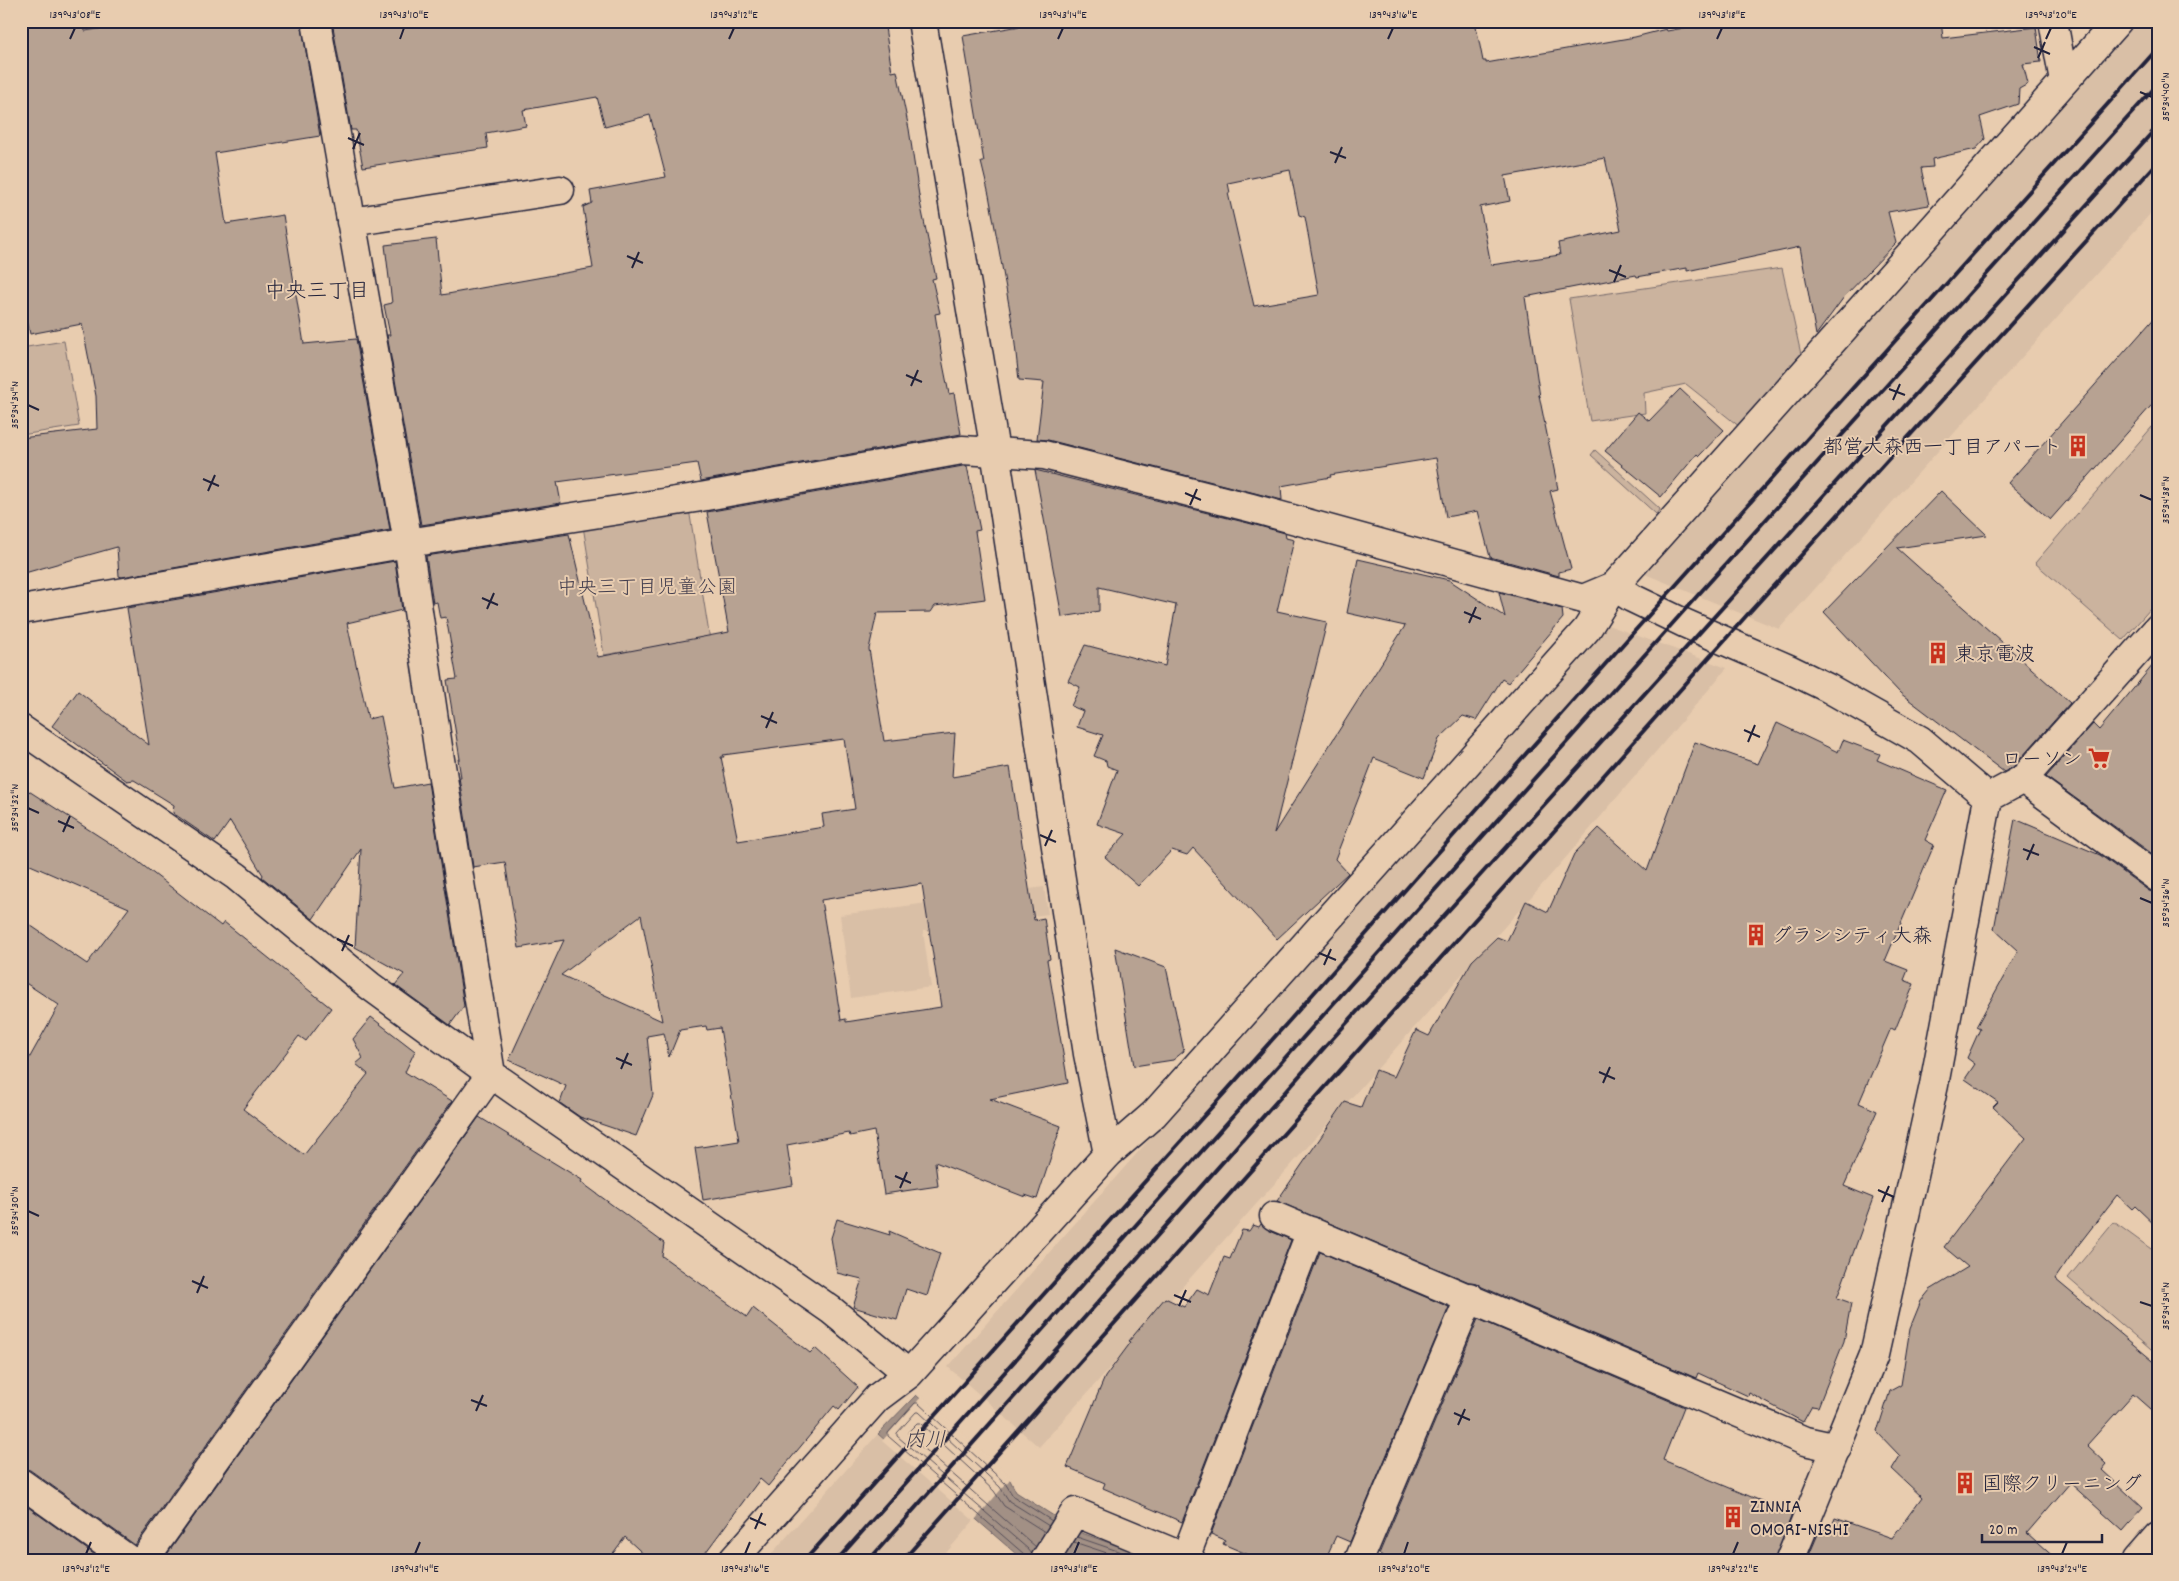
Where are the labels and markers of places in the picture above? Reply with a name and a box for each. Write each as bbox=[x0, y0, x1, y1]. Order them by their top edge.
building icon: 都営大森西一丁目アパート bbox=[2065, 433, 2091, 459]
place label: 都営大森西一丁目アパート bbox=[1823, 435, 2062, 463]
building icon: 東京電波 bbox=[1925, 640, 1951, 666]
place label: 東京電波 bbox=[1955, 642, 2035, 670]
supermarket icon: ローソン bbox=[2086, 745, 2112, 771]
place label: ローソン bbox=[2002, 747, 2082, 775]
building icon: グランシティ大森 bbox=[1743, 922, 1769, 948]
place label: グランシティ大森 bbox=[1772, 924, 1932, 952]
building icon: 国際クリーニング bbox=[1952, 1470, 1978, 1496]
place label: 国際クリーニング bbox=[1982, 1472, 2142, 1500]
place label: ZINNIA OMORI-NISHI bbox=[1750, 1494, 1849, 1545]
building icon: ZINNIA OMORI-NISHI bbox=[1720, 1504, 1746, 1530]

